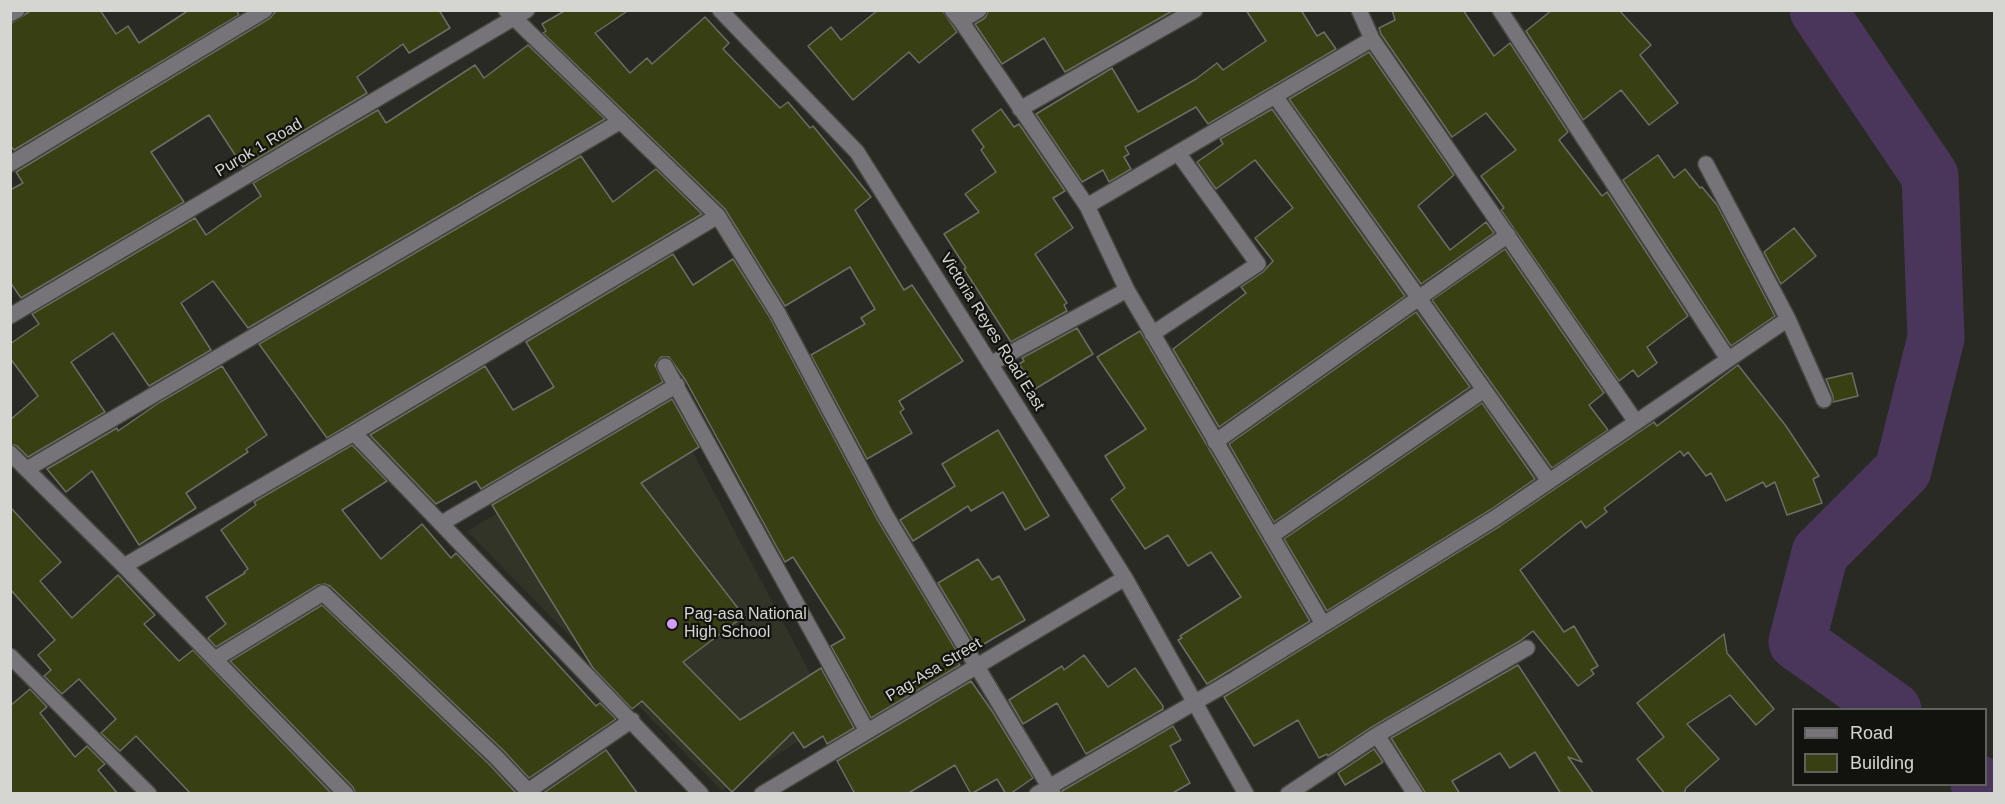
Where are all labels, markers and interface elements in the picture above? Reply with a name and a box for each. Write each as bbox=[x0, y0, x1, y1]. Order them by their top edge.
street label: Purok 1 Road bbox=[212, 115, 306, 181]
street label: Victoria Reyes Road East bbox=[936, 250, 1048, 414]
place label: Pag-asa National High School bbox=[684, 605, 807, 643]
marker: Pag-asa National High School bbox=[665, 617, 679, 631]
street label: Pag-Asa Street bbox=[883, 634, 985, 706]
legend bbox=[1792, 708, 1987, 786]
text: Road bbox=[1850, 723, 1893, 743]
text: Building bbox=[1850, 753, 1914, 773]

